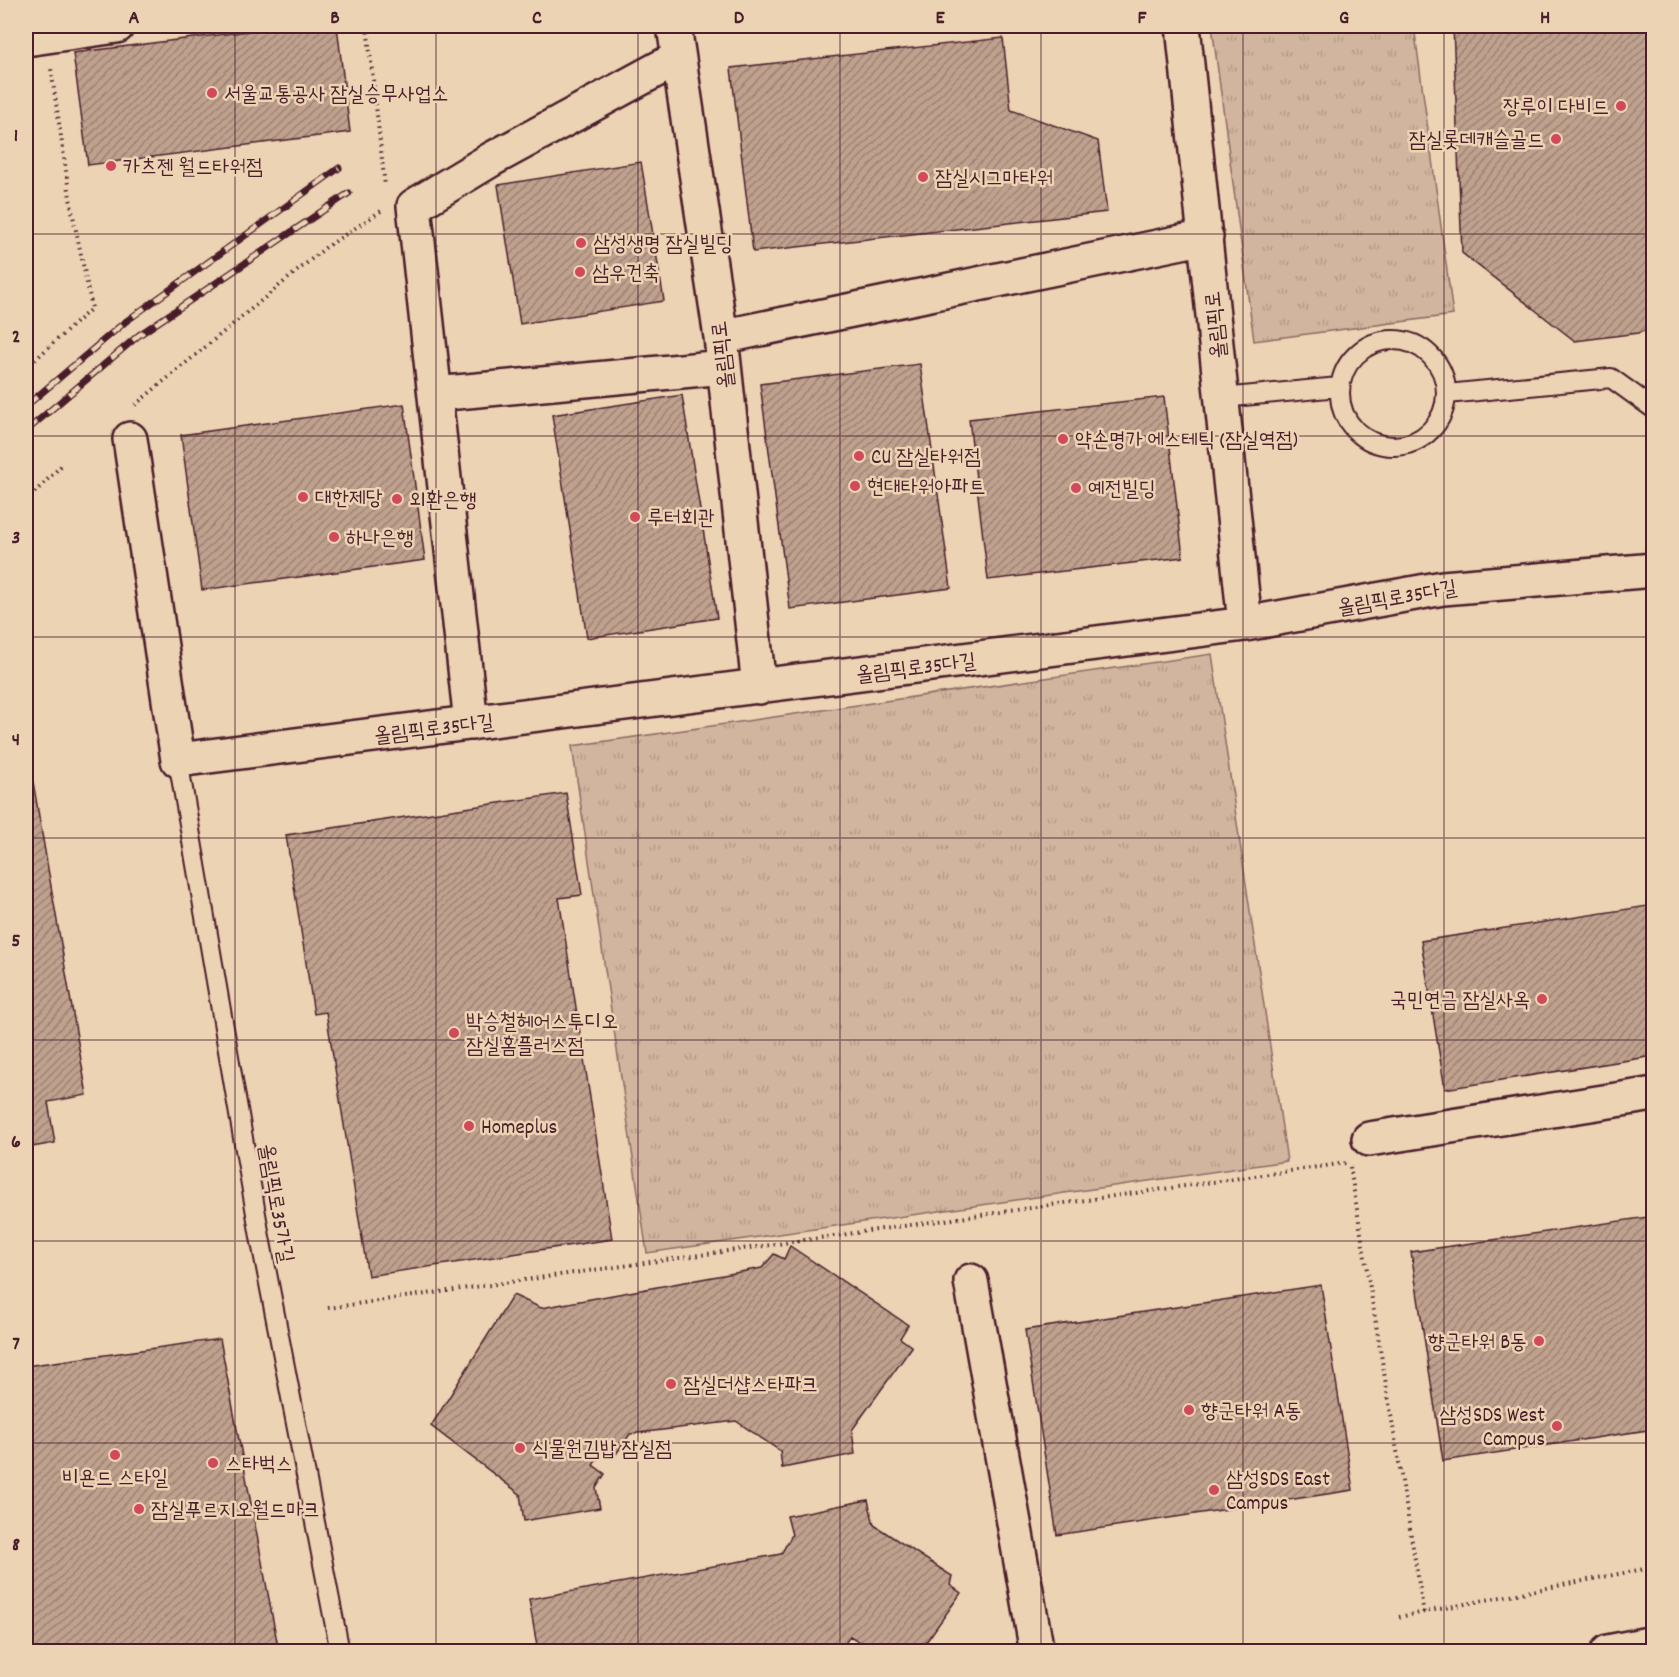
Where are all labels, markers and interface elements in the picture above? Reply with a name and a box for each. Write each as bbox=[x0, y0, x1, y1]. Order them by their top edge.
text: A bbox=[129, 5, 140, 33]
text: B bbox=[330, 5, 340, 33]
text: C bbox=[532, 5, 542, 33]
text: D bbox=[734, 5, 745, 33]
text: E bbox=[935, 5, 945, 33]
text: F bbox=[1138, 5, 1148, 33]
text: G bbox=[1339, 5, 1349, 33]
text: H bbox=[1540, 5, 1550, 33]
place label: 서울교통공사 잠실승무사업소 bbox=[224, 81, 449, 111]
marker: 서울교통공사 잠실승무사업소 bbox=[205, 86, 219, 100]
place label: 장루이 다비드 bbox=[1503, 94, 1609, 124]
marker: 장루이 다비드 bbox=[1614, 99, 1628, 113]
text: 1 bbox=[14, 123, 18, 151]
place label: 잠실롯데캐슬골드 bbox=[1409, 127, 1544, 157]
marker: 잠실롯데캐슬골드 bbox=[1549, 132, 1563, 146]
place label: 카츠젠 월드타워점 bbox=[123, 154, 263, 184]
marker: 카츠젠 월드타워점 bbox=[104, 159, 118, 173]
place label: 잠실시그마타워 bbox=[935, 165, 1053, 195]
marker: 잠실시그마타워 bbox=[916, 170, 930, 184]
place label: 삼성생명 잠실빌딩 bbox=[593, 231, 733, 261]
marker: 삼성생명 잠실빌딩 bbox=[574, 236, 588, 250]
place label: 삼우건축 bbox=[592, 260, 660, 290]
marker: 삼우건축 bbox=[573, 265, 587, 279]
street label: 올림픽로 bbox=[1200, 290, 1236, 360]
street label: 올림픽로 bbox=[706, 319, 744, 390]
text: 2 bbox=[12, 324, 20, 352]
place label: 약손명가 에스테틱 (잠실역점) bbox=[1075, 427, 1298, 457]
marker: 약손명가 에스테틱 (잠실역점) bbox=[1056, 432, 1070, 446]
place label: CU 잠실타워점 bbox=[871, 444, 981, 474]
marker: CU 잠실타워점 bbox=[852, 449, 866, 463]
place label: 현대타워아파트 bbox=[867, 474, 985, 504]
place label: 예전빌딩 bbox=[1088, 476, 1156, 506]
marker: 현대타워아파트 bbox=[848, 479, 862, 493]
marker: 예전빌딩 bbox=[1069, 481, 1083, 495]
place label: 대한제당 bbox=[315, 485, 383, 515]
place label: 외환은행 bbox=[409, 487, 477, 517]
marker: 대한제당 bbox=[296, 490, 310, 504]
marker: 외환은행 bbox=[390, 492, 404, 506]
place label: 루터회관 bbox=[647, 505, 715, 535]
marker: 루터회관 bbox=[628, 510, 642, 524]
text: 3 bbox=[12, 525, 20, 553]
place label: 하나은행 bbox=[346, 525, 414, 555]
marker: 하나은행 bbox=[327, 530, 341, 544]
street label: 올림픽로35다길 bbox=[1336, 575, 1460, 625]
street label: 올림픽로35다길 bbox=[855, 648, 978, 692]
street label: 올림픽로35다길 bbox=[373, 709, 496, 753]
text: 4 bbox=[12, 727, 20, 755]
text: 5 bbox=[11, 928, 21, 956]
place label: 국민연금 잠실사옥 bbox=[1390, 987, 1530, 1017]
marker: 국민연금 잠실사옥 bbox=[1535, 992, 1549, 1006]
place label: 박승철헤어스투디오 잠실홈플러스점 bbox=[466, 1009, 618, 1063]
marker: 박승철헤어스투디오 잠실홈플러스점 bbox=[447, 1026, 461, 1040]
place label: Homeplus bbox=[481, 1114, 557, 1144]
marker: Homeplus bbox=[462, 1119, 476, 1133]
text: 6 bbox=[11, 1129, 21, 1157]
street label: 올림픽로35가길 bbox=[249, 1142, 299, 1266]
place label: 향군타워 B동 bbox=[1428, 1329, 1527, 1359]
text: 7 bbox=[12, 1331, 20, 1359]
marker: 향군타워 B동 bbox=[1532, 1334, 1546, 1348]
place label: 잠실더샵스타파크 bbox=[683, 1372, 818, 1402]
marker: 잠실더샵스타파크 bbox=[664, 1377, 678, 1391]
place label: 향군타워 A동 bbox=[1201, 1398, 1302, 1428]
place label: 삼성SDS West Campus bbox=[1439, 1402, 1545, 1456]
marker: 향군타워 A동 bbox=[1182, 1403, 1196, 1417]
marker: 삼성SDS West Campus bbox=[1550, 1419, 1564, 1433]
place label: 식물원김밥 잠실점 bbox=[532, 1436, 672, 1466]
marker: 식물원김밥 잠실점 bbox=[513, 1441, 527, 1455]
marker: 비욘드 스타일 bbox=[108, 1448, 122, 1462]
place label: 스타벅스 bbox=[225, 1451, 293, 1481]
marker: 스타벅스 bbox=[206, 1456, 220, 1470]
place label: 비욘드 스타일 bbox=[62, 1465, 168, 1495]
place label: 삼성SDS East Campus bbox=[1226, 1466, 1330, 1520]
marker: 삼성SDS East Campus bbox=[1207, 1483, 1221, 1497]
place label: 잠실푸르지오월드마크 bbox=[151, 1497, 320, 1527]
marker: 잠실푸르지오월드마크 bbox=[132, 1502, 146, 1516]
text: 8 bbox=[12, 1532, 20, 1560]

